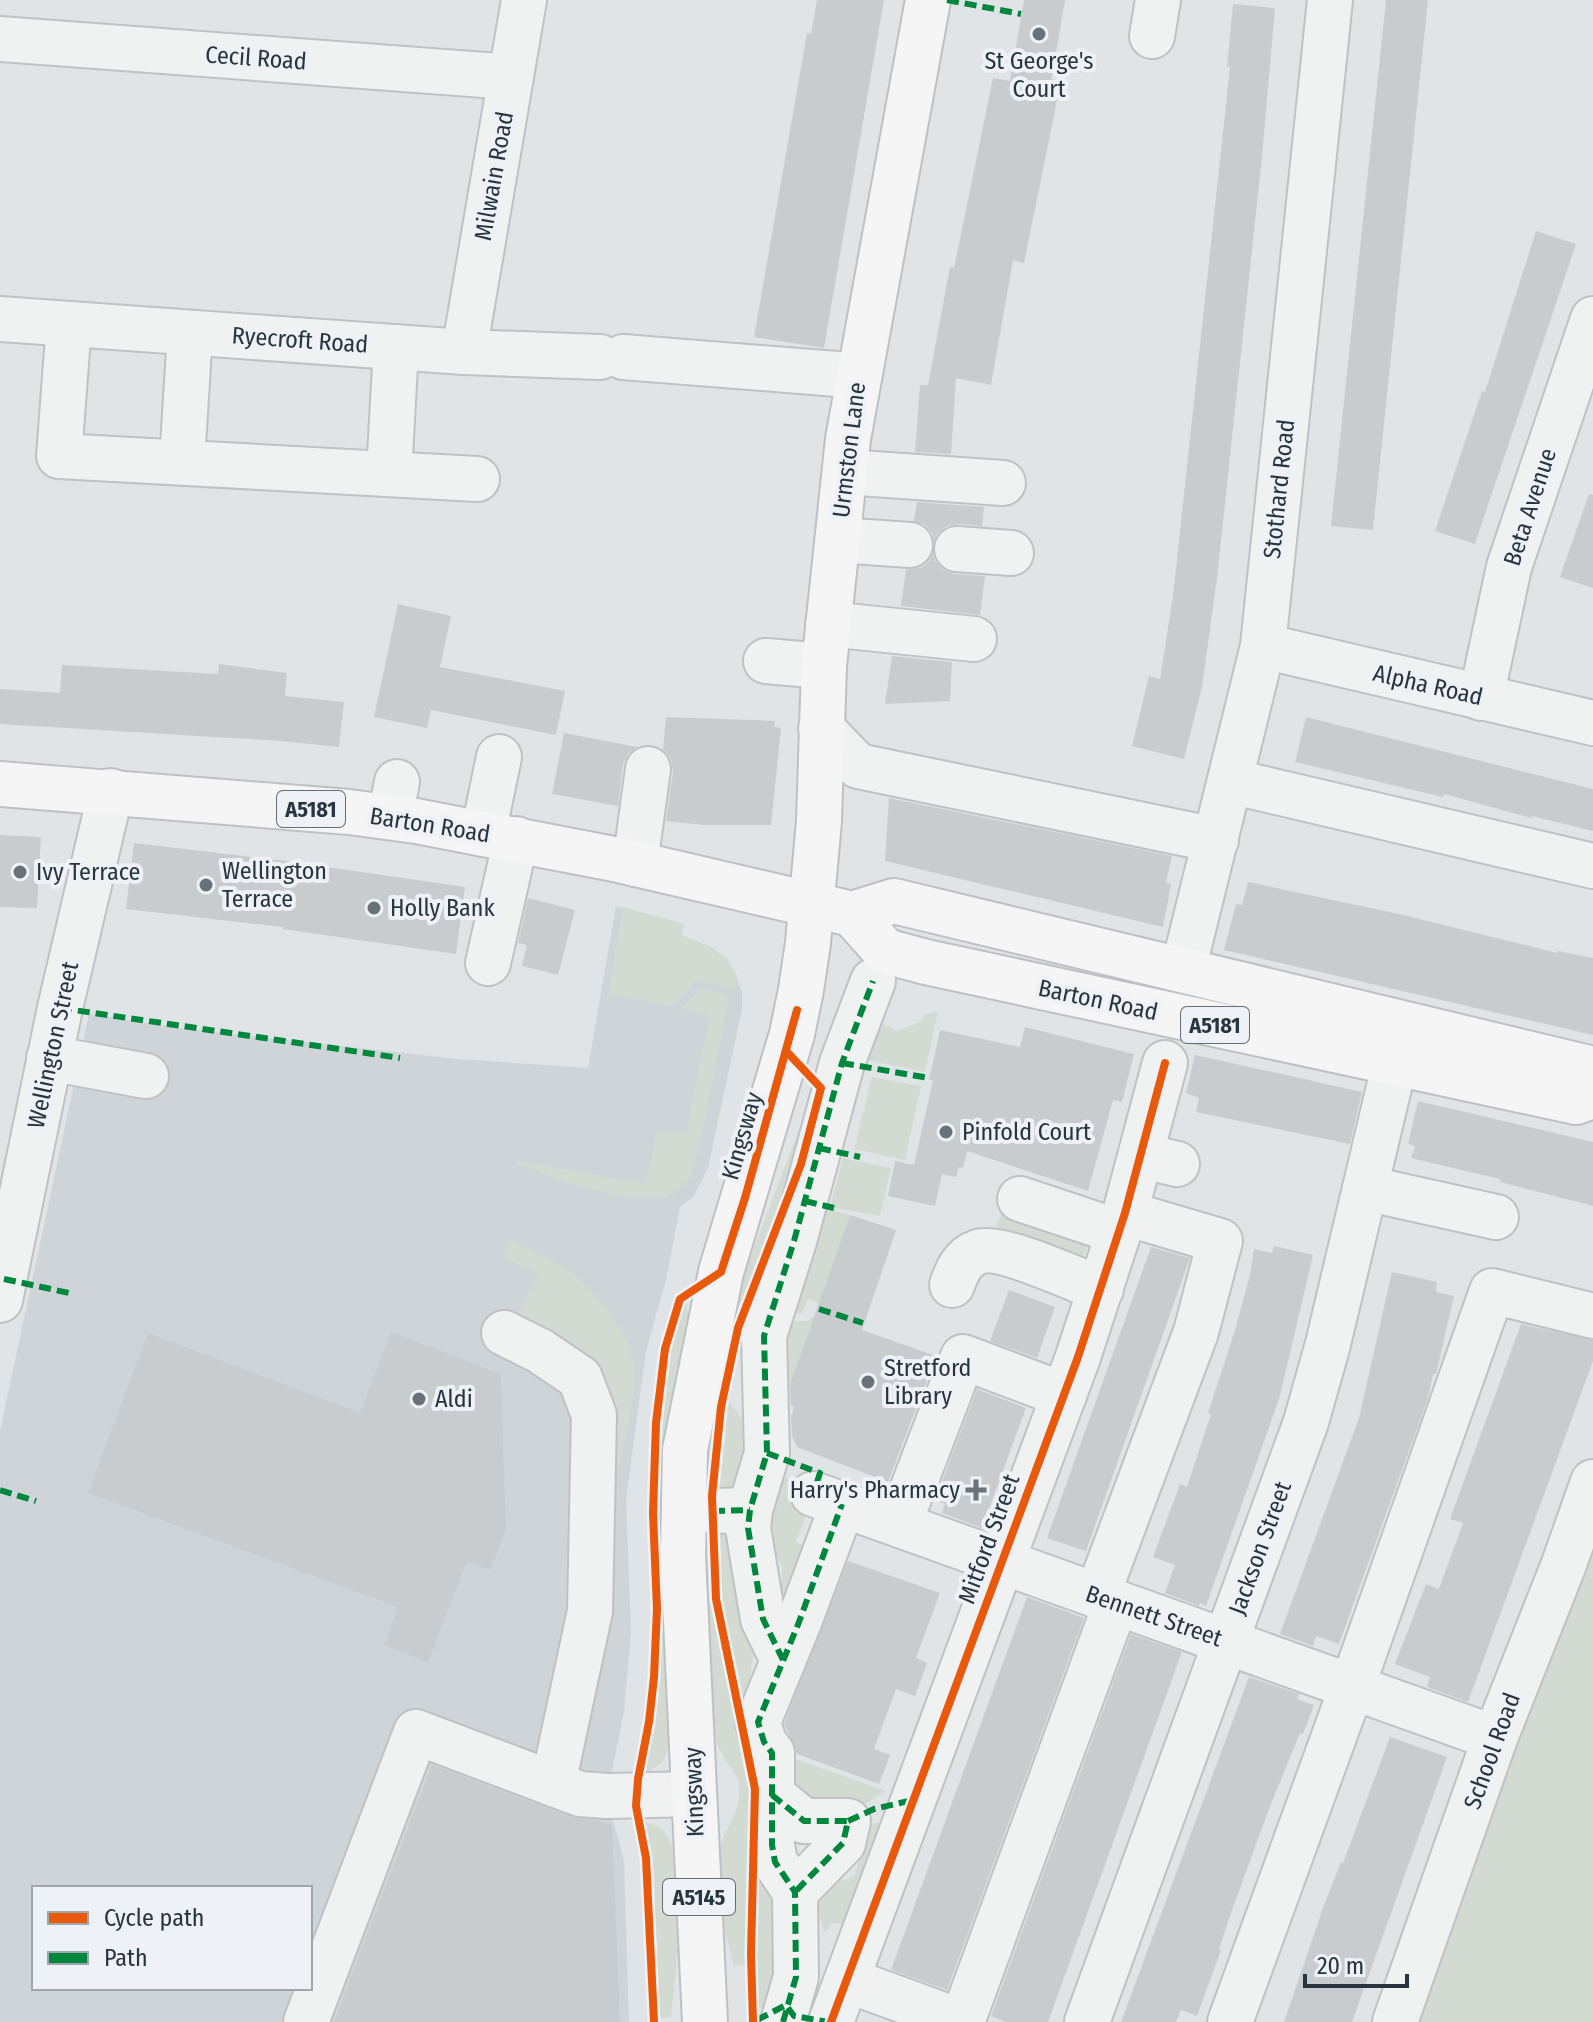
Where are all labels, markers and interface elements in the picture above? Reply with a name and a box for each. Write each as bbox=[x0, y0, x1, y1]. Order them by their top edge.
marker: St George's Court bbox=[1030, 25, 1048, 43]
street label: Cecil Road bbox=[204, 40, 308, 76]
place label: St George's Court bbox=[984, 47, 1094, 103]
street label: Milwain Road bbox=[469, 109, 519, 243]
street label: Ryecroft Road bbox=[231, 321, 369, 359]
street label: Urmston Lane bbox=[827, 381, 871, 519]
street label: Stothard Road bbox=[1258, 418, 1300, 560]
street label: Beta Avenue bbox=[1498, 445, 1562, 569]
street label: Alpha Road bbox=[1371, 659, 1485, 711]
road number: A5181 bbox=[277, 791, 345, 827]
street label: Barton Road bbox=[368, 802, 492, 848]
place label: Wellington Terrace bbox=[222, 857, 327, 913]
place label: Ivy Terrace bbox=[36, 858, 140, 886]
marker: Ivy Terrace bbox=[11, 863, 29, 881]
marker: Wellington Terrace bbox=[197, 876, 215, 894]
place label: Holly Bank bbox=[390, 894, 495, 922]
marker: Holly Bank bbox=[365, 899, 383, 917]
street label: Wellington Street bbox=[22, 959, 84, 1131]
street label: Barton Road bbox=[1036, 974, 1160, 1026]
road number: A5181 bbox=[1181, 1007, 1249, 1043]
street label: Kingsway bbox=[716, 1089, 768, 1183]
place label: Pinfold Court bbox=[962, 1118, 1091, 1146]
marker: Pinfold Court bbox=[937, 1123, 955, 1141]
place label: Stretford Library bbox=[884, 1354, 971, 1410]
marker: Stretford Library bbox=[859, 1373, 877, 1391]
place label: Aldi bbox=[435, 1385, 473, 1413]
marker: Aldi bbox=[410, 1390, 428, 1408]
street label: Mitford Street bbox=[953, 1470, 1025, 1608]
place label: Harry's Pharmacy bbox=[790, 1476, 960, 1504]
street label: Jackson Street bbox=[1223, 1477, 1297, 1618]
marker: Harry's Pharmacy bbox=[967, 1481, 985, 1499]
street label: Bennett Street bbox=[1082, 1580, 1226, 1652]
street label: School Road bbox=[1458, 1689, 1526, 1813]
street label: Kingsway bbox=[678, 1746, 710, 1838]
road number: A5145 bbox=[663, 1879, 735, 1915]
legend bbox=[32, 1886, 312, 1990]
text: Cycle path bbox=[104, 1904, 204, 1932]
scale bar bbox=[1305, 1938, 1407, 1988]
text: Path bbox=[104, 1944, 148, 1972]
text: 20 m bbox=[1317, 1952, 1364, 1980]

